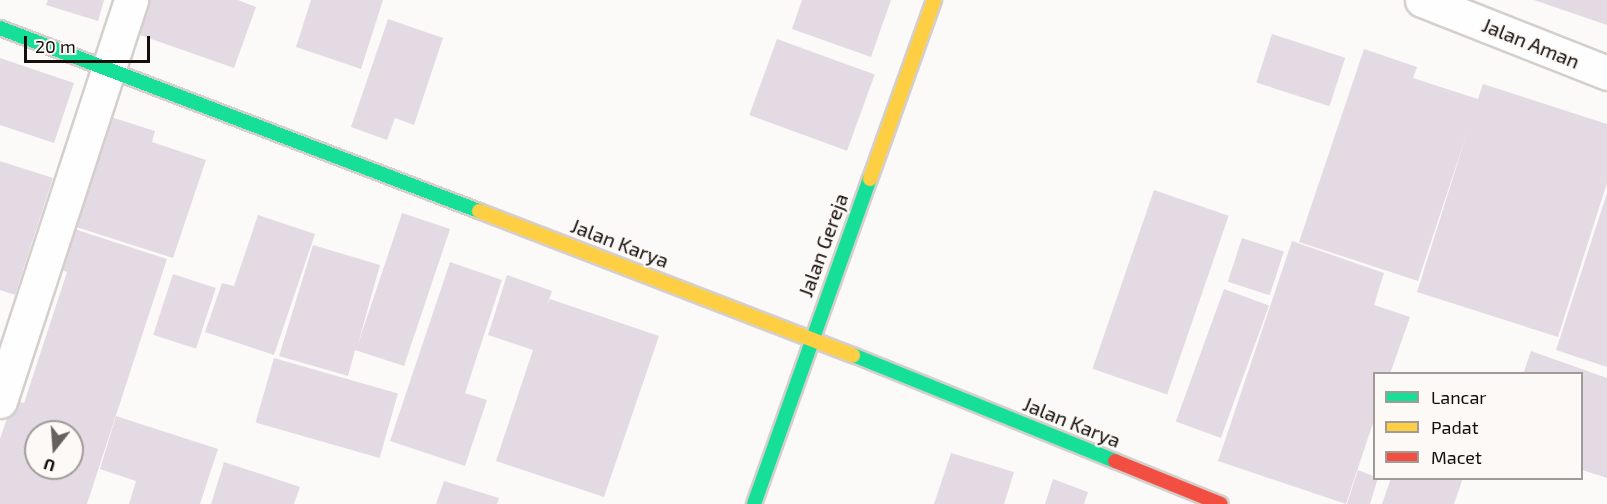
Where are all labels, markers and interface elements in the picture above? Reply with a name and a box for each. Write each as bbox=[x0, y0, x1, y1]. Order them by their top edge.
street label: Jalan Aman bbox=[1479, 13, 1583, 73]
scale bar bbox=[27, 24, 153, 62]
text: 20 m bbox=[35, 35, 76, 57]
street label: Jalan Gereja bbox=[793, 190, 853, 300]
street label: Jalan Karya bbox=[568, 213, 672, 273]
legend bbox=[1373, 372, 1583, 480]
text: Lancar bbox=[1431, 386, 1487, 408]
street label: Jalan Karya bbox=[1020, 392, 1124, 452]
text: Padat bbox=[1431, 416, 1478, 438]
north arrow bbox=[24, 420, 84, 480]
text: Macet bbox=[1431, 446, 1482, 468]
text: U bbox=[41, 455, 57, 476]

